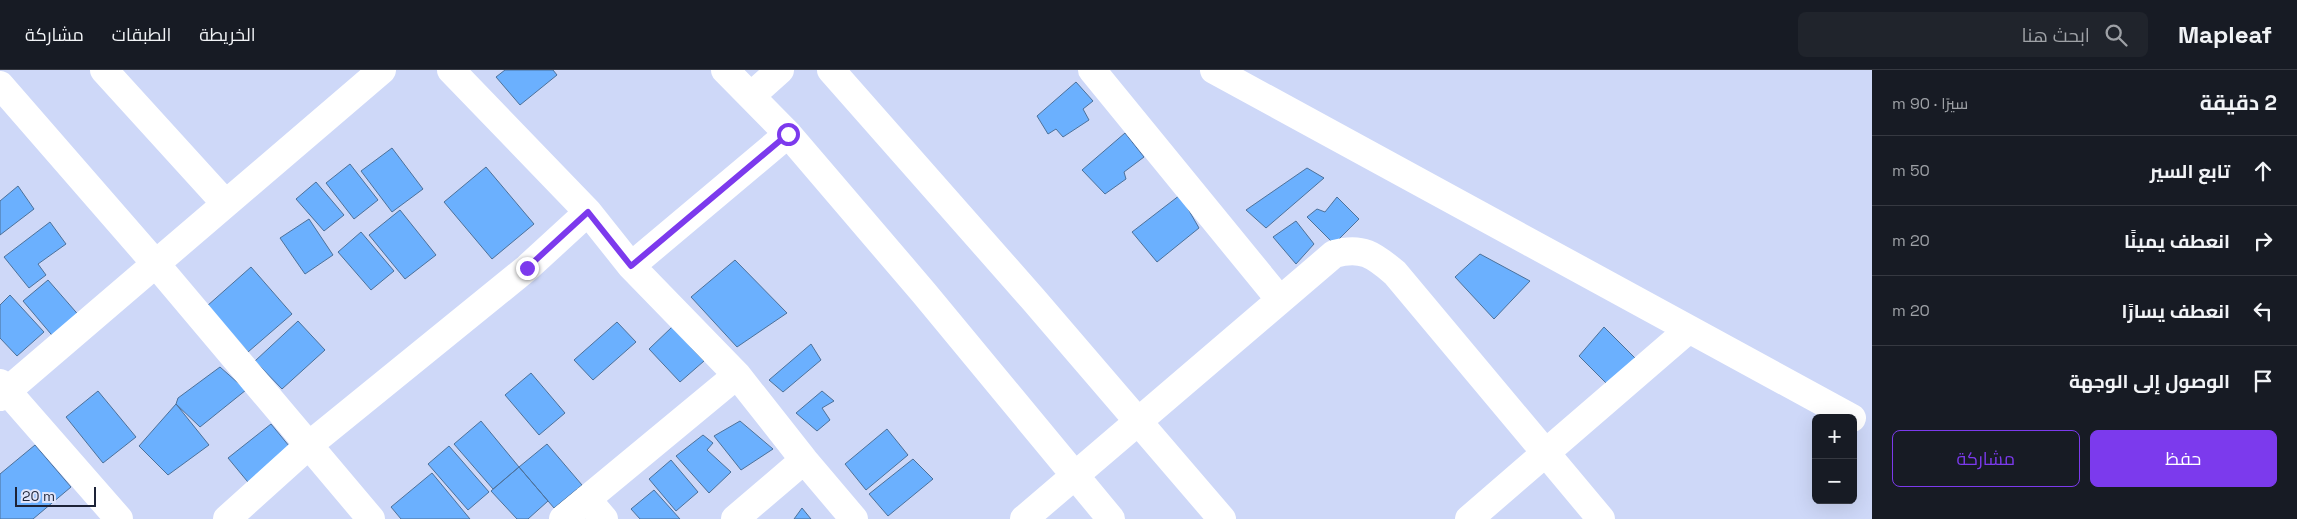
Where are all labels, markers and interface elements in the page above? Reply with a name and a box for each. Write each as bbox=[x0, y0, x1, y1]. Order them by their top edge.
search box bbox=[1798, 12, 2148, 57]
text: Mapleaf bbox=[2178, 19, 2272, 50]
icon: search bbox=[2102, 21, 2130, 49]
text: مشاركة bbox=[25, 23, 84, 46]
text: الطبقات bbox=[112, 23, 171, 46]
text: الخريطة bbox=[199, 23, 256, 46]
text: ابحث هنا bbox=[2022, 23, 2090, 48]
text: 2 دقيقة bbox=[2200, 89, 2277, 116]
text: سيرًا · 90 m bbox=[1892, 93, 1968, 114]
route start bbox=[777, 123, 800, 146]
icon: ahead bbox=[2249, 157, 2277, 185]
text: تابع السير bbox=[2150, 159, 2230, 184]
text: 50 m bbox=[1892, 160, 1930, 181]
icon: right bbox=[2249, 227, 2277, 255]
text: انعطف يمينًا bbox=[2124, 229, 2230, 254]
text: 20 m bbox=[1892, 230, 1930, 251]
route end bbox=[516, 257, 539, 280]
icon: left bbox=[2249, 297, 2277, 325]
text: انعطف يسارًا bbox=[2122, 299, 2230, 324]
text: 20 m bbox=[1892, 300, 1930, 321]
icon: arrive bbox=[2249, 367, 2277, 395]
text: الوصول إلى الوجهة bbox=[2069, 369, 2230, 394]
map controls bbox=[1812, 414, 1857, 504]
button: + bbox=[1812, 414, 1857, 459]
button: مشاركة bbox=[1892, 430, 2080, 487]
button: حفظ bbox=[2090, 430, 2277, 487]
button: − bbox=[1812, 459, 1857, 504]
scale bar bbox=[15, 484, 96, 507]
text: 20 m bbox=[22, 487, 55, 505]

